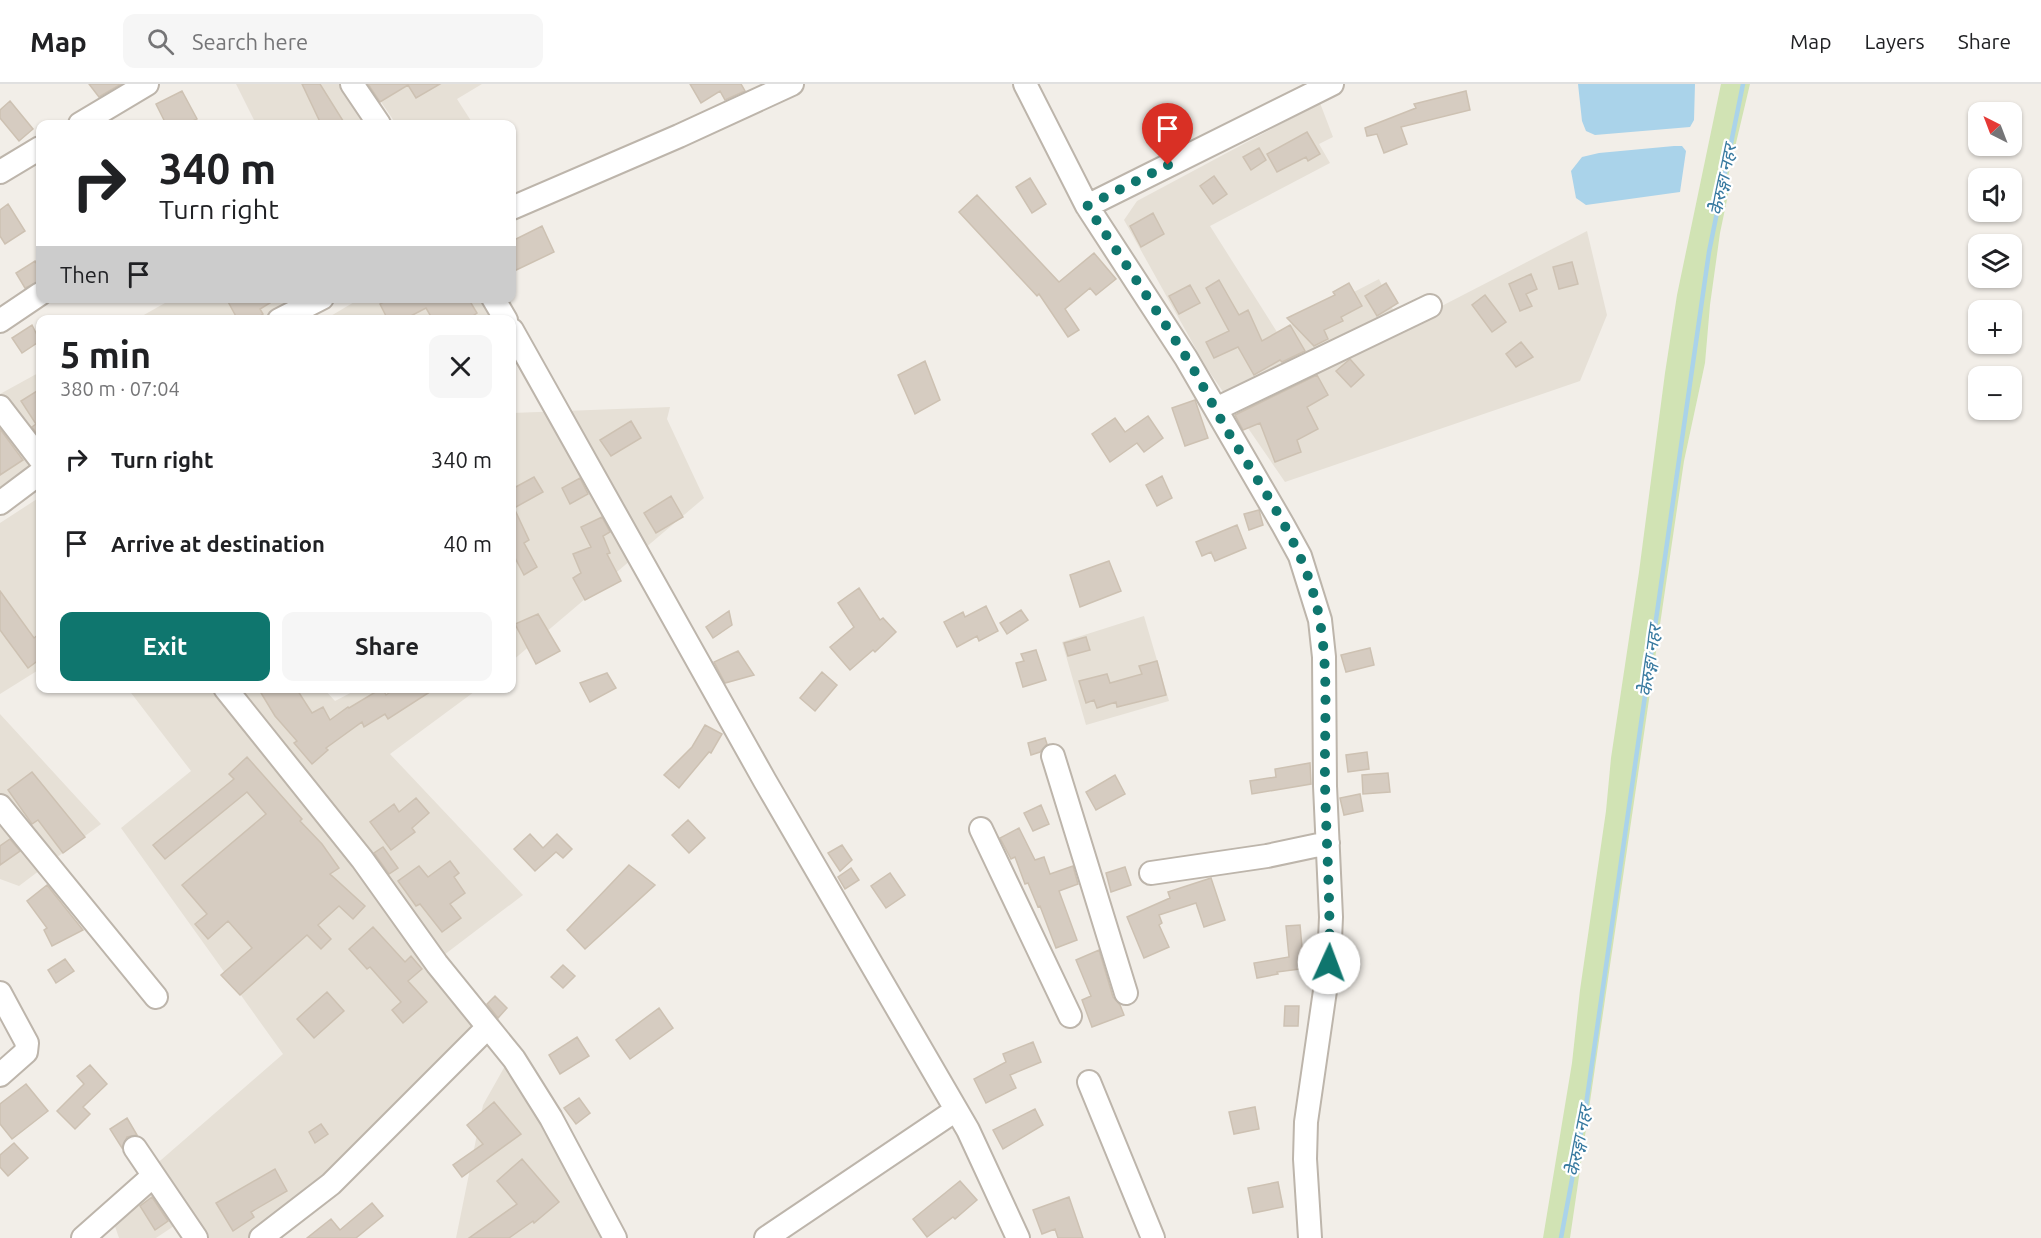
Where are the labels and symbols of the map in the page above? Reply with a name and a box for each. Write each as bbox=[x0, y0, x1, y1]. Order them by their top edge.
north arrow bbox=[1968, 102, 2022, 156]
pin bbox=[1142, 103, 1193, 165]
water label: केेरुङ्गा नहर bbox=[1705, 139, 1741, 217]
water label: केेरुङ्गा नहर bbox=[1634, 620, 1665, 698]
position arrow bbox=[1297, 931, 1361, 995]
water label: केेरुङ्गा नहर bbox=[1561, 1100, 1596, 1178]

